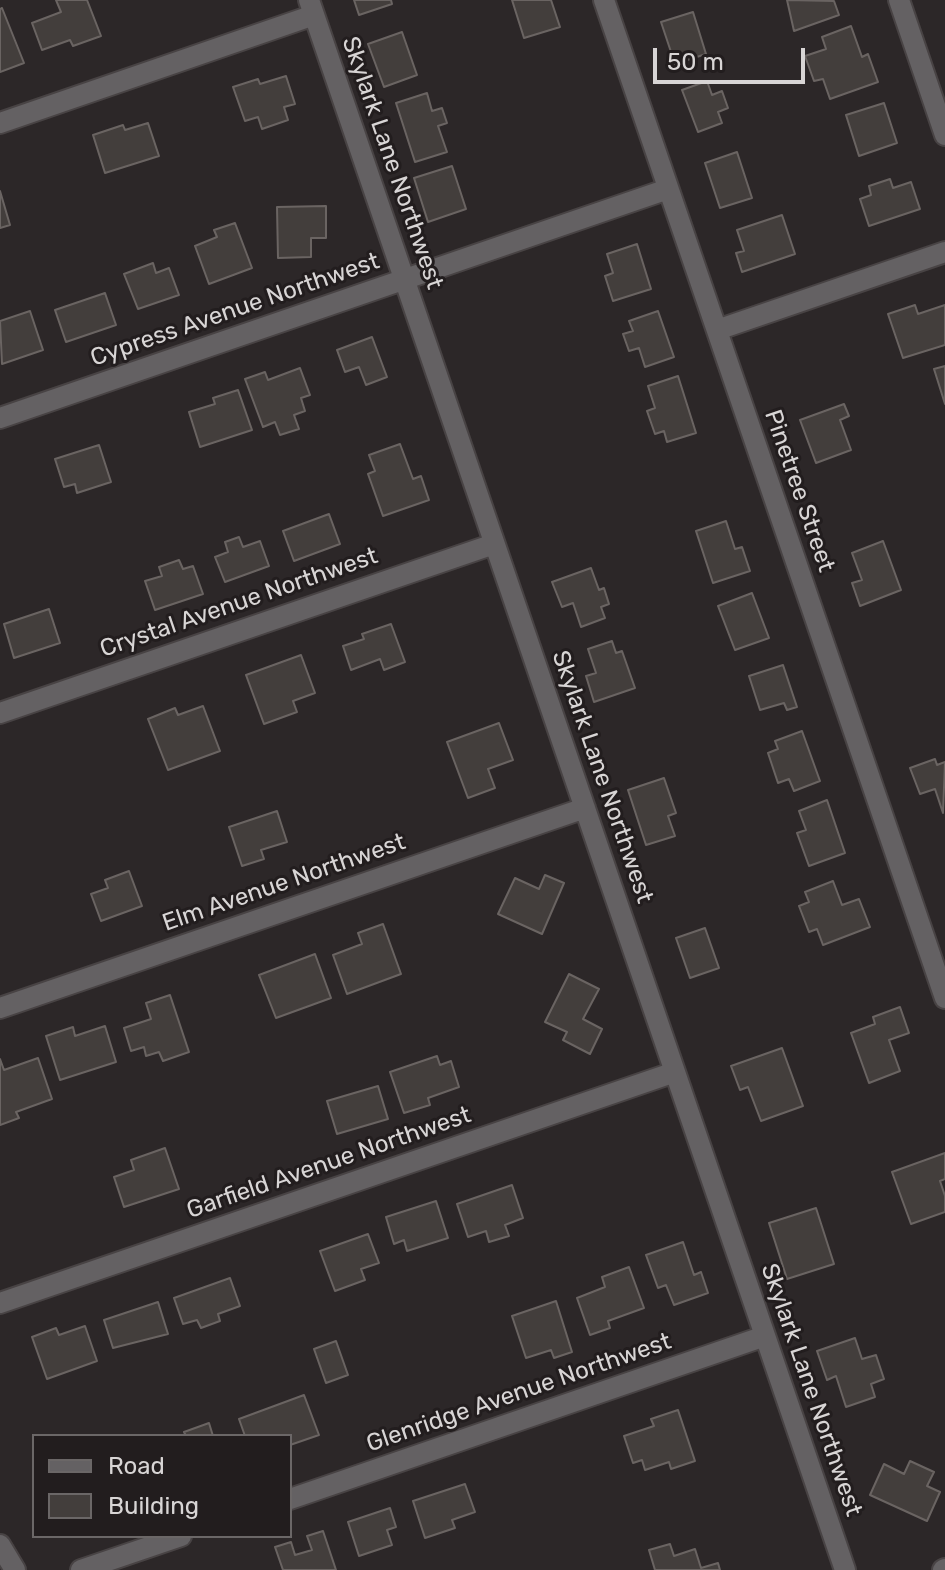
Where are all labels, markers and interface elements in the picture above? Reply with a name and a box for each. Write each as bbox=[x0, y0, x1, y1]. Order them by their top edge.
scale bar bbox=[657, 32, 809, 82]
street label: Skylark Lane Northwest bbox=[335, 33, 449, 293]
text: 50 m bbox=[667, 48, 724, 76]
street label: Cypress Avenue Northwest bbox=[87, 247, 383, 373]
street label: Pinetree Street bbox=[758, 406, 840, 576]
street label: Crystal Avenue Northwest bbox=[96, 542, 382, 664]
street label: Skylark Lane Northwest bbox=[545, 647, 659, 907]
street label: Elm Avenue Northwest bbox=[159, 828, 409, 938]
street label: Garfield Avenue Northwest bbox=[183, 1101, 475, 1225]
street label: Skylark Lane Northwest bbox=[754, 1260, 868, 1520]
street label: Glenridge Avenue Northwest bbox=[363, 1327, 675, 1459]
legend bbox=[32, 1434, 292, 1538]
text: Road bbox=[108, 1452, 165, 1480]
text: Building bbox=[108, 1492, 199, 1520]

